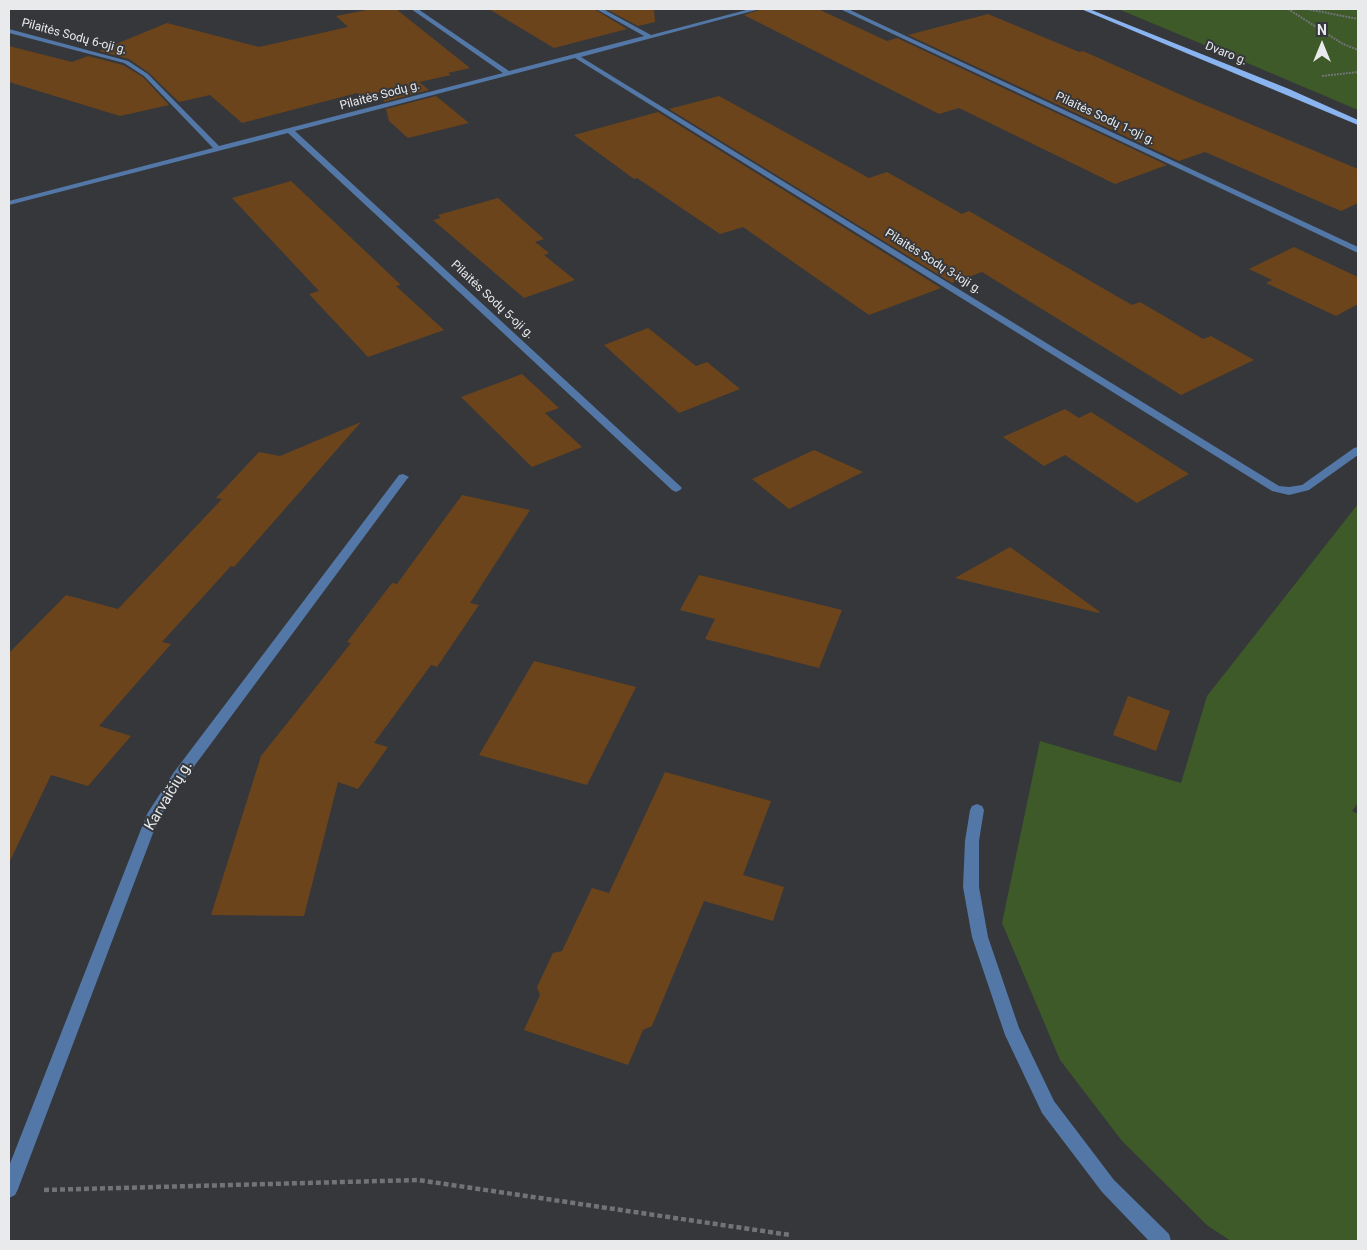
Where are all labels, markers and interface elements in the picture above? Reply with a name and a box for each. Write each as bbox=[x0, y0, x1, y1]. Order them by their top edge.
street label: Pilaitės Sodų 6-oji g. bbox=[20, 16, 128, 58]
north arrow bbox=[1297, 20, 1347, 70]
text: N bbox=[1317, 22, 1327, 38]
street label: Dvaro g. bbox=[1203, 39, 1249, 69]
street label: Pilaitės Sodų g. bbox=[338, 78, 422, 114]
street label: Pilaitės Sodų 1-oji g. bbox=[1053, 90, 1157, 148]
street label: Pilaitės Sodų 3-ioji g. bbox=[882, 226, 984, 298]
street label: Pilaitės Sodų 5-oji g. bbox=[448, 258, 536, 342]
street label: Karvaičių g. bbox=[141, 758, 197, 834]

